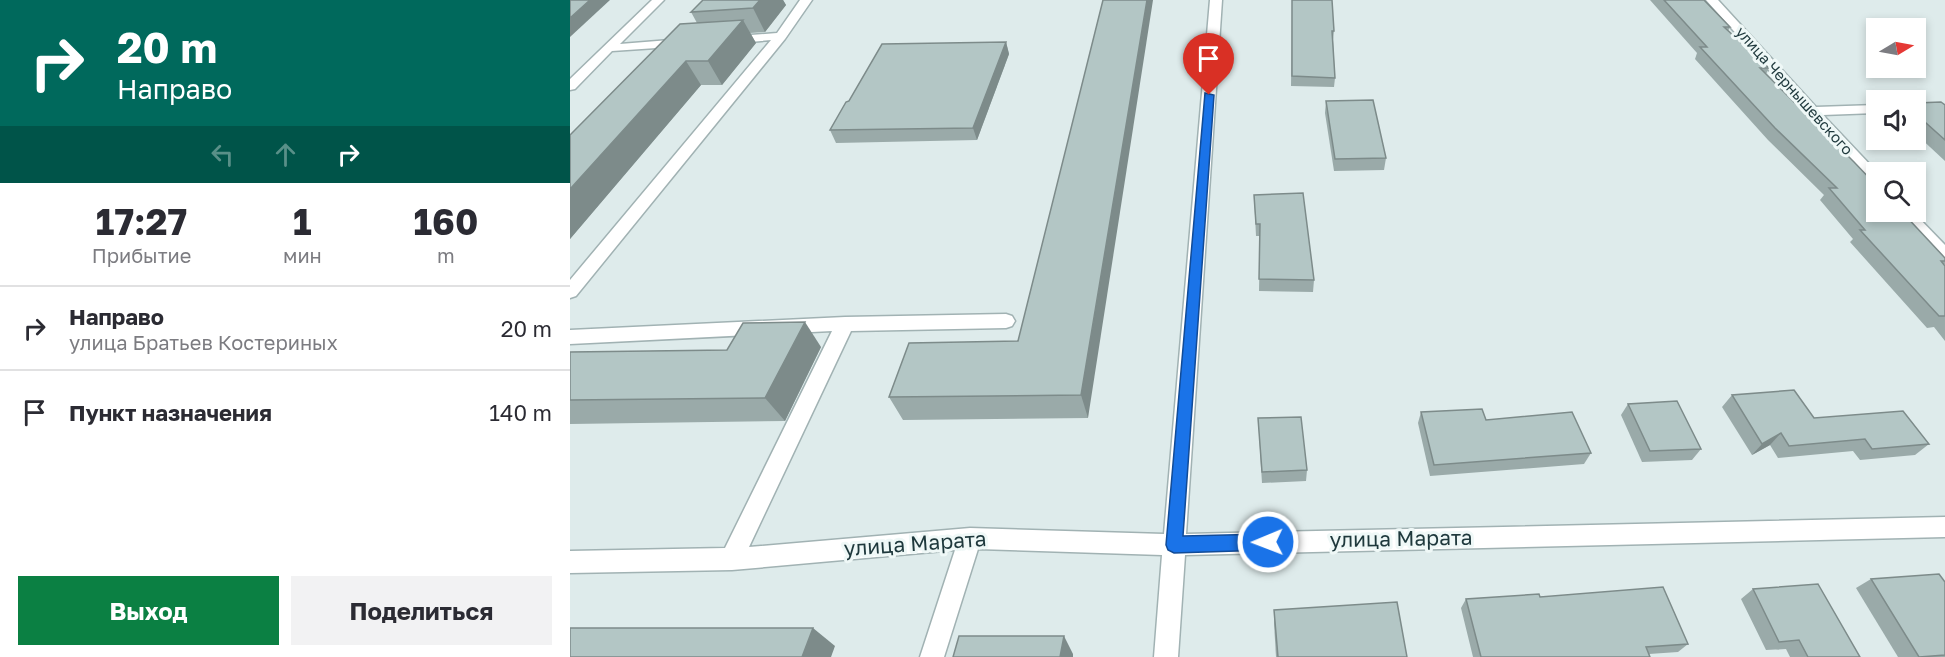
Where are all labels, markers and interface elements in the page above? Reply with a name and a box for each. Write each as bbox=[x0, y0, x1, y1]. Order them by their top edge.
north arrow bbox=[1866, 18, 1926, 78]
map controls bbox=[1866, 18, 1926, 222]
text: 20 m bbox=[117, 22, 217, 72]
street label: улица Чернышевского bbox=[1732, 22, 1857, 158]
icon: right bbox=[18, 24, 96, 102]
pin bbox=[1183, 33, 1234, 95]
icon: arrive bbox=[1192, 42, 1225, 75]
text: Направо bbox=[117, 73, 232, 105]
button: sound bbox=[1866, 90, 1926, 150]
icon: left bbox=[206, 138, 239, 171]
icon: ahead bbox=[269, 138, 302, 171]
icon: right bbox=[332, 138, 365, 171]
button: search bbox=[1866, 162, 1926, 222]
text: 17:27 bbox=[96, 200, 187, 243]
text: 1 bbox=[293, 200, 312, 243]
text: 160 bbox=[413, 200, 478, 243]
text: Прибытие bbox=[92, 243, 191, 267]
text: мин bbox=[283, 243, 322, 267]
text: m bbox=[437, 243, 455, 267]
text: Направо bbox=[69, 303, 164, 330]
icon: right bbox=[18, 312, 51, 345]
text: 20 m bbox=[501, 315, 552, 342]
text: улица Братьев Костериных bbox=[69, 330, 338, 354]
icon: arrive bbox=[18, 396, 51, 429]
text: Пункт назначения bbox=[69, 399, 272, 426]
text: 140 m bbox=[489, 399, 552, 426]
position arrow bbox=[1236, 510, 1300, 574]
street label: улица Марата bbox=[1329, 524, 1473, 552]
street label: улица Марата bbox=[843, 525, 987, 561]
button: Выход bbox=[18, 576, 279, 645]
button: Поделиться bbox=[291, 576, 552, 645]

